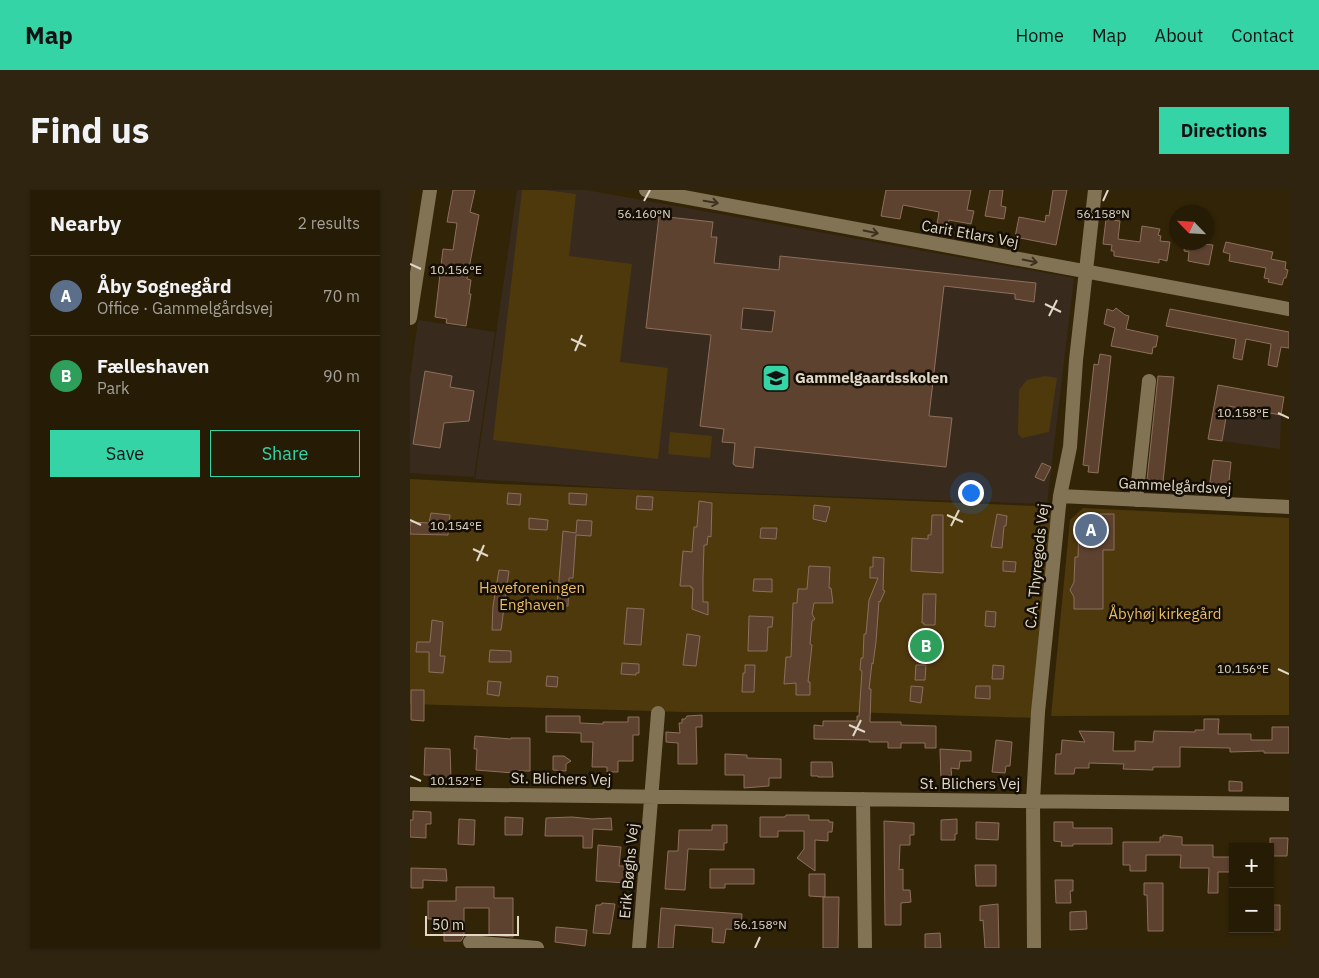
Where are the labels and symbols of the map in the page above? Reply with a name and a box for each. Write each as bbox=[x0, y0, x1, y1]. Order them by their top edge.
one-way arrow bbox=[702, 198, 718, 207]
north arrow bbox=[1169, 205, 1214, 250]
text: 56.160°N bbox=[617, 206, 671, 221]
text: 56.158°N bbox=[1076, 206, 1130, 221]
street label: Carit Etlars Vej bbox=[920, 216, 1020, 251]
one-way arrow bbox=[862, 227, 878, 237]
one-way arrow bbox=[1022, 257, 1038, 267]
text: 10.156°E bbox=[430, 262, 482, 277]
school or university icon: Gammelgaardsskolen bbox=[761, 363, 791, 393]
place label: Gammelgaardsskolen bbox=[795, 368, 948, 387]
text: 10.158°E bbox=[1217, 405, 1269, 420]
street label: Gammelgårdsvej bbox=[1118, 473, 1232, 498]
your location bbox=[958, 480, 984, 506]
street label: C.A. Thyregods Vej bbox=[1020, 502, 1053, 629]
pin: A bbox=[1075, 511, 1107, 549]
text: 10.154°E bbox=[430, 518, 482, 533]
park label: Haveforeningen Enghaven bbox=[479, 578, 585, 614]
park label: Åbyhøj kirkegård bbox=[1108, 604, 1222, 623]
pin: B bbox=[910, 627, 942, 665]
text: 10.156°E bbox=[1217, 661, 1269, 676]
street label: St. Blichers Vej bbox=[511, 768, 611, 789]
text: 10.152°E bbox=[430, 773, 482, 788]
street label: St. Blichers Vej bbox=[920, 774, 1020, 793]
street label: Erik Bøghs Vej bbox=[615, 822, 642, 919]
scale bar bbox=[425, 913, 519, 936]
text: 56.158°N bbox=[733, 917, 787, 932]

